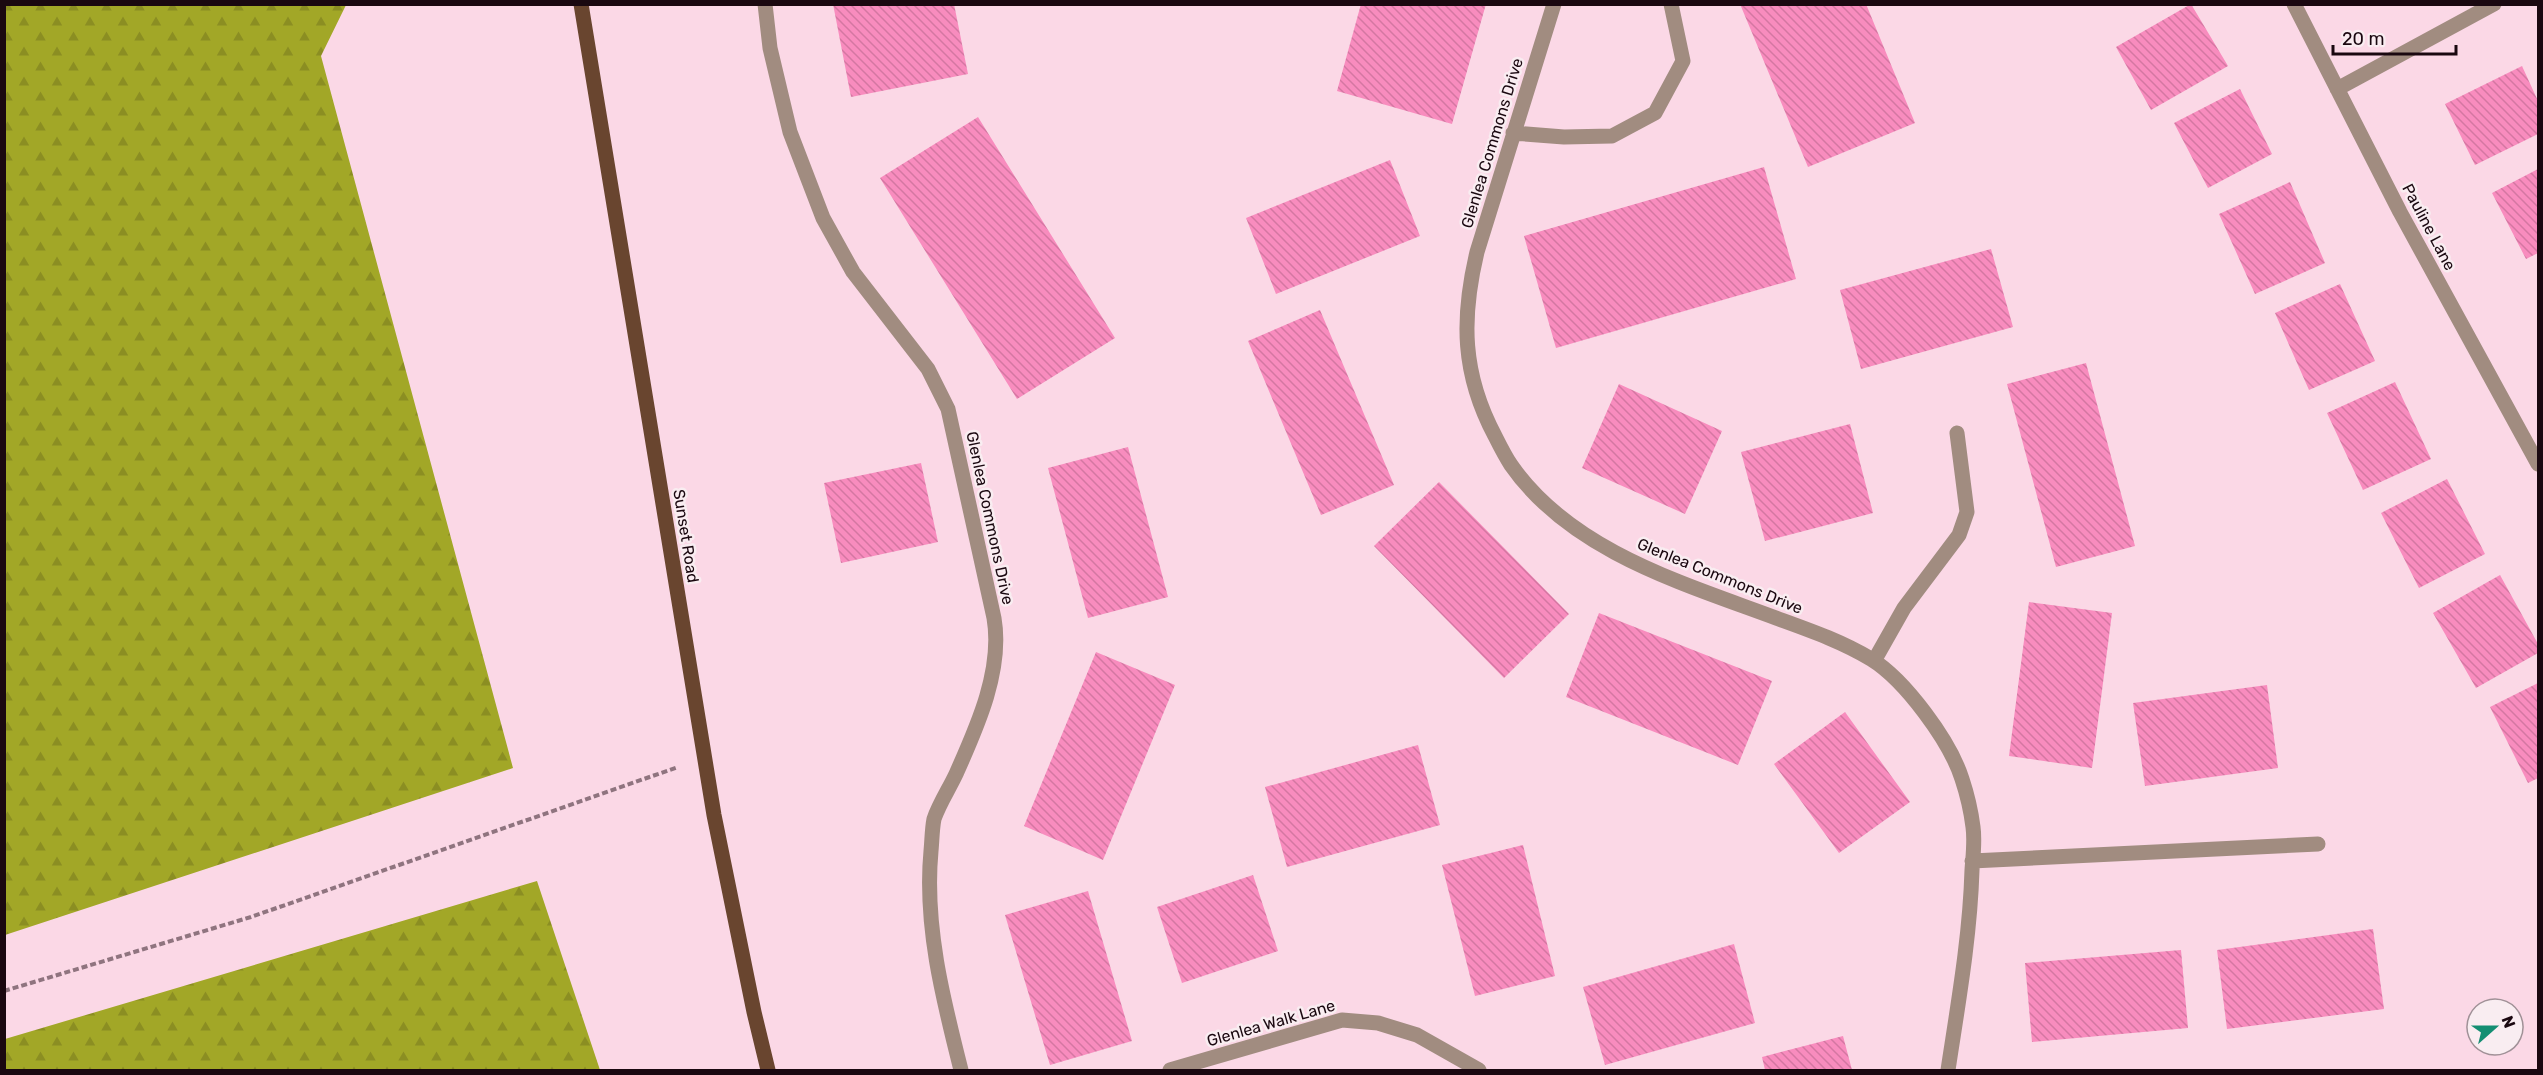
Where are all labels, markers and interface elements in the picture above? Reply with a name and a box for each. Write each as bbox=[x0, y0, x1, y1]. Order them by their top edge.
scale bar bbox=[2333, 18, 2456, 56]
text: 20 m bbox=[2342, 28, 2384, 50]
street label: Glenlea Commons Drive bbox=[1457, 56, 1527, 230]
street label: Pauline Lane bbox=[2398, 180, 2460, 274]
street label: Glenlea Commons Drive bbox=[962, 430, 1018, 606]
street label: Sunset Road bbox=[669, 488, 703, 584]
street label: Glenlea Commons Drive bbox=[1634, 534, 1806, 618]
street label: Glenlea Walk Lane bbox=[1205, 996, 1337, 1050]
north arrow bbox=[2465, 997, 2525, 1057]
text: N bbox=[2498, 1013, 2519, 1031]

